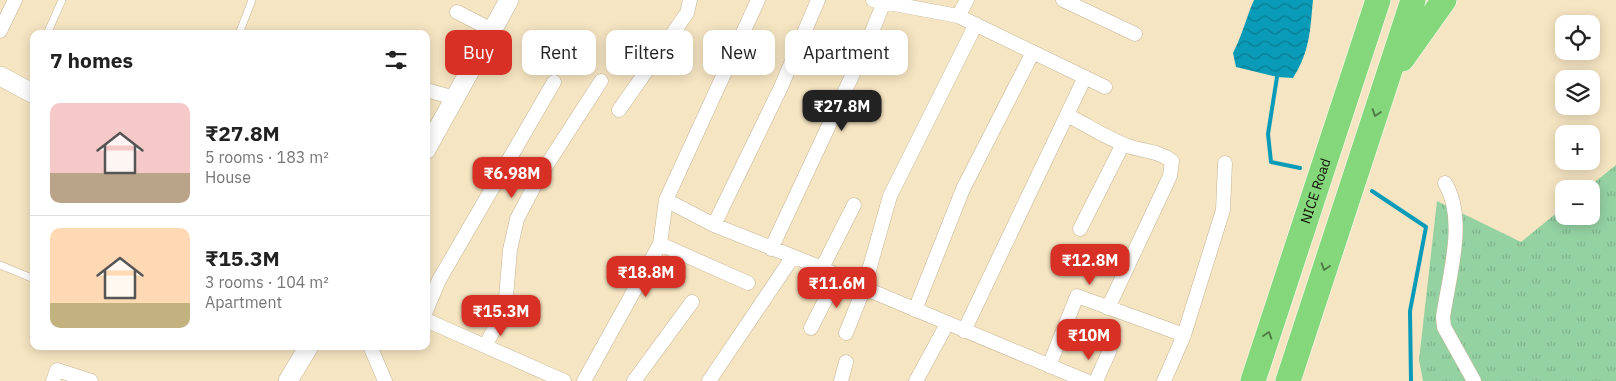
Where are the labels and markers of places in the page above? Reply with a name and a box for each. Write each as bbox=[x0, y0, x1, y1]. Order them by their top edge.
pin: ₹27.8M bbox=[801, 90, 883, 132]
pin: ₹6.98M bbox=[471, 156, 553, 199]
pin: ₹12.8M bbox=[1049, 244, 1131, 286]
pin: ₹18.8M bbox=[605, 256, 687, 298]
pin: ₹11.6M bbox=[796, 266, 878, 309]
pin: ₹15.3M bbox=[460, 294, 542, 337]
pin: ₹10M bbox=[1059, 318, 1119, 361]

